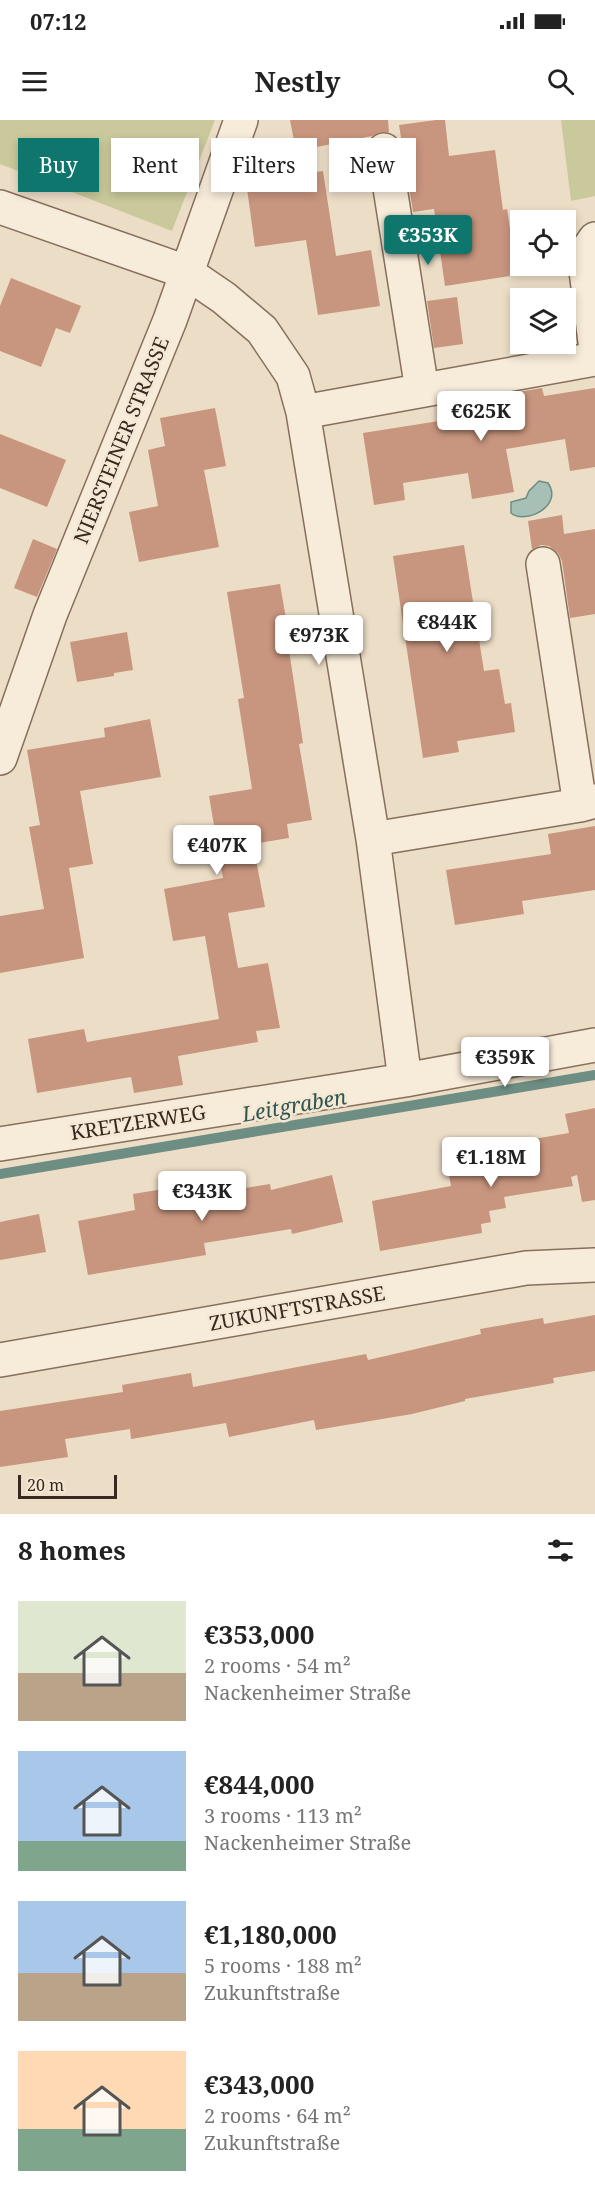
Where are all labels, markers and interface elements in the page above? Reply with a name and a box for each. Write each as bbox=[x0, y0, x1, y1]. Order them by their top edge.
text: 07:12 bbox=[30, 6, 86, 36]
text: Nestly bbox=[255, 63, 340, 100]
icon: menu bbox=[18, 65, 51, 98]
icon: search bbox=[544, 65, 577, 98]
chip: Buy bbox=[18, 138, 99, 192]
chip: Rent bbox=[111, 138, 199, 192]
chip: Filters bbox=[211, 138, 317, 192]
chip: New bbox=[329, 138, 416, 192]
map controls bbox=[510, 210, 576, 354]
button: locate bbox=[510, 210, 576, 276]
pin: €353K bbox=[386, 215, 470, 266]
text: €353K bbox=[398, 221, 458, 248]
button: layers bbox=[510, 288, 576, 354]
street label: NIERSTEINER STRASSE bbox=[67, 333, 175, 547]
pin: €625K bbox=[439, 391, 523, 442]
text: €625K bbox=[451, 397, 511, 424]
pin: €844K bbox=[405, 602, 489, 653]
text: €844K bbox=[417, 608, 477, 635]
pin: €973K bbox=[277, 615, 361, 666]
text: €973K bbox=[289, 621, 349, 648]
pin: €407K bbox=[175, 825, 259, 876]
text: €407K bbox=[187, 831, 247, 858]
pin: €359K bbox=[463, 1037, 547, 1088]
text: €359K bbox=[475, 1043, 535, 1070]
water label: Leitgraben bbox=[239, 1082, 349, 1128]
street label: KRETZERWEG bbox=[69, 1098, 207, 1146]
pin: €1.18M bbox=[442, 1137, 540, 1188]
text: €1.18M bbox=[456, 1143, 526, 1170]
pin: €343K bbox=[160, 1171, 244, 1222]
text: €343K bbox=[172, 1177, 232, 1204]
street label: ZUKUNFTSTRASSE bbox=[207, 1279, 387, 1337]
scale bar bbox=[18, 1472, 117, 1500]
text: 20 m bbox=[27, 1474, 64, 1496]
text: 8 homes bbox=[18, 1532, 126, 1568]
icon: filters bbox=[544, 1534, 577, 1567]
text: €353,000 bbox=[204, 1616, 314, 1652]
icon: home bbox=[66, 1625, 138, 1697]
text: 2 rooms · 54 m² bbox=[204, 1652, 351, 1679]
text: Nackenheimer Straße bbox=[204, 1679, 411, 1706]
text: €844,000 bbox=[204, 1766, 314, 1802]
icon: home bbox=[66, 1775, 138, 1847]
text: 3 rooms · 113 m² bbox=[204, 1802, 362, 1829]
text: Nackenheimer Straße bbox=[204, 1829, 411, 1856]
text: €1,180,000 bbox=[204, 1916, 337, 1952]
icon: home bbox=[66, 1925, 138, 1997]
text: 5 rooms · 188 m² bbox=[204, 1952, 362, 1979]
text: Zukunftstraße bbox=[204, 1979, 340, 2006]
text: €343,000 bbox=[204, 2066, 314, 2102]
icon: home bbox=[66, 2075, 138, 2147]
text: 2 rooms · 64 m² bbox=[204, 2102, 351, 2129]
text: Zukunftstraße bbox=[204, 2129, 340, 2156]

